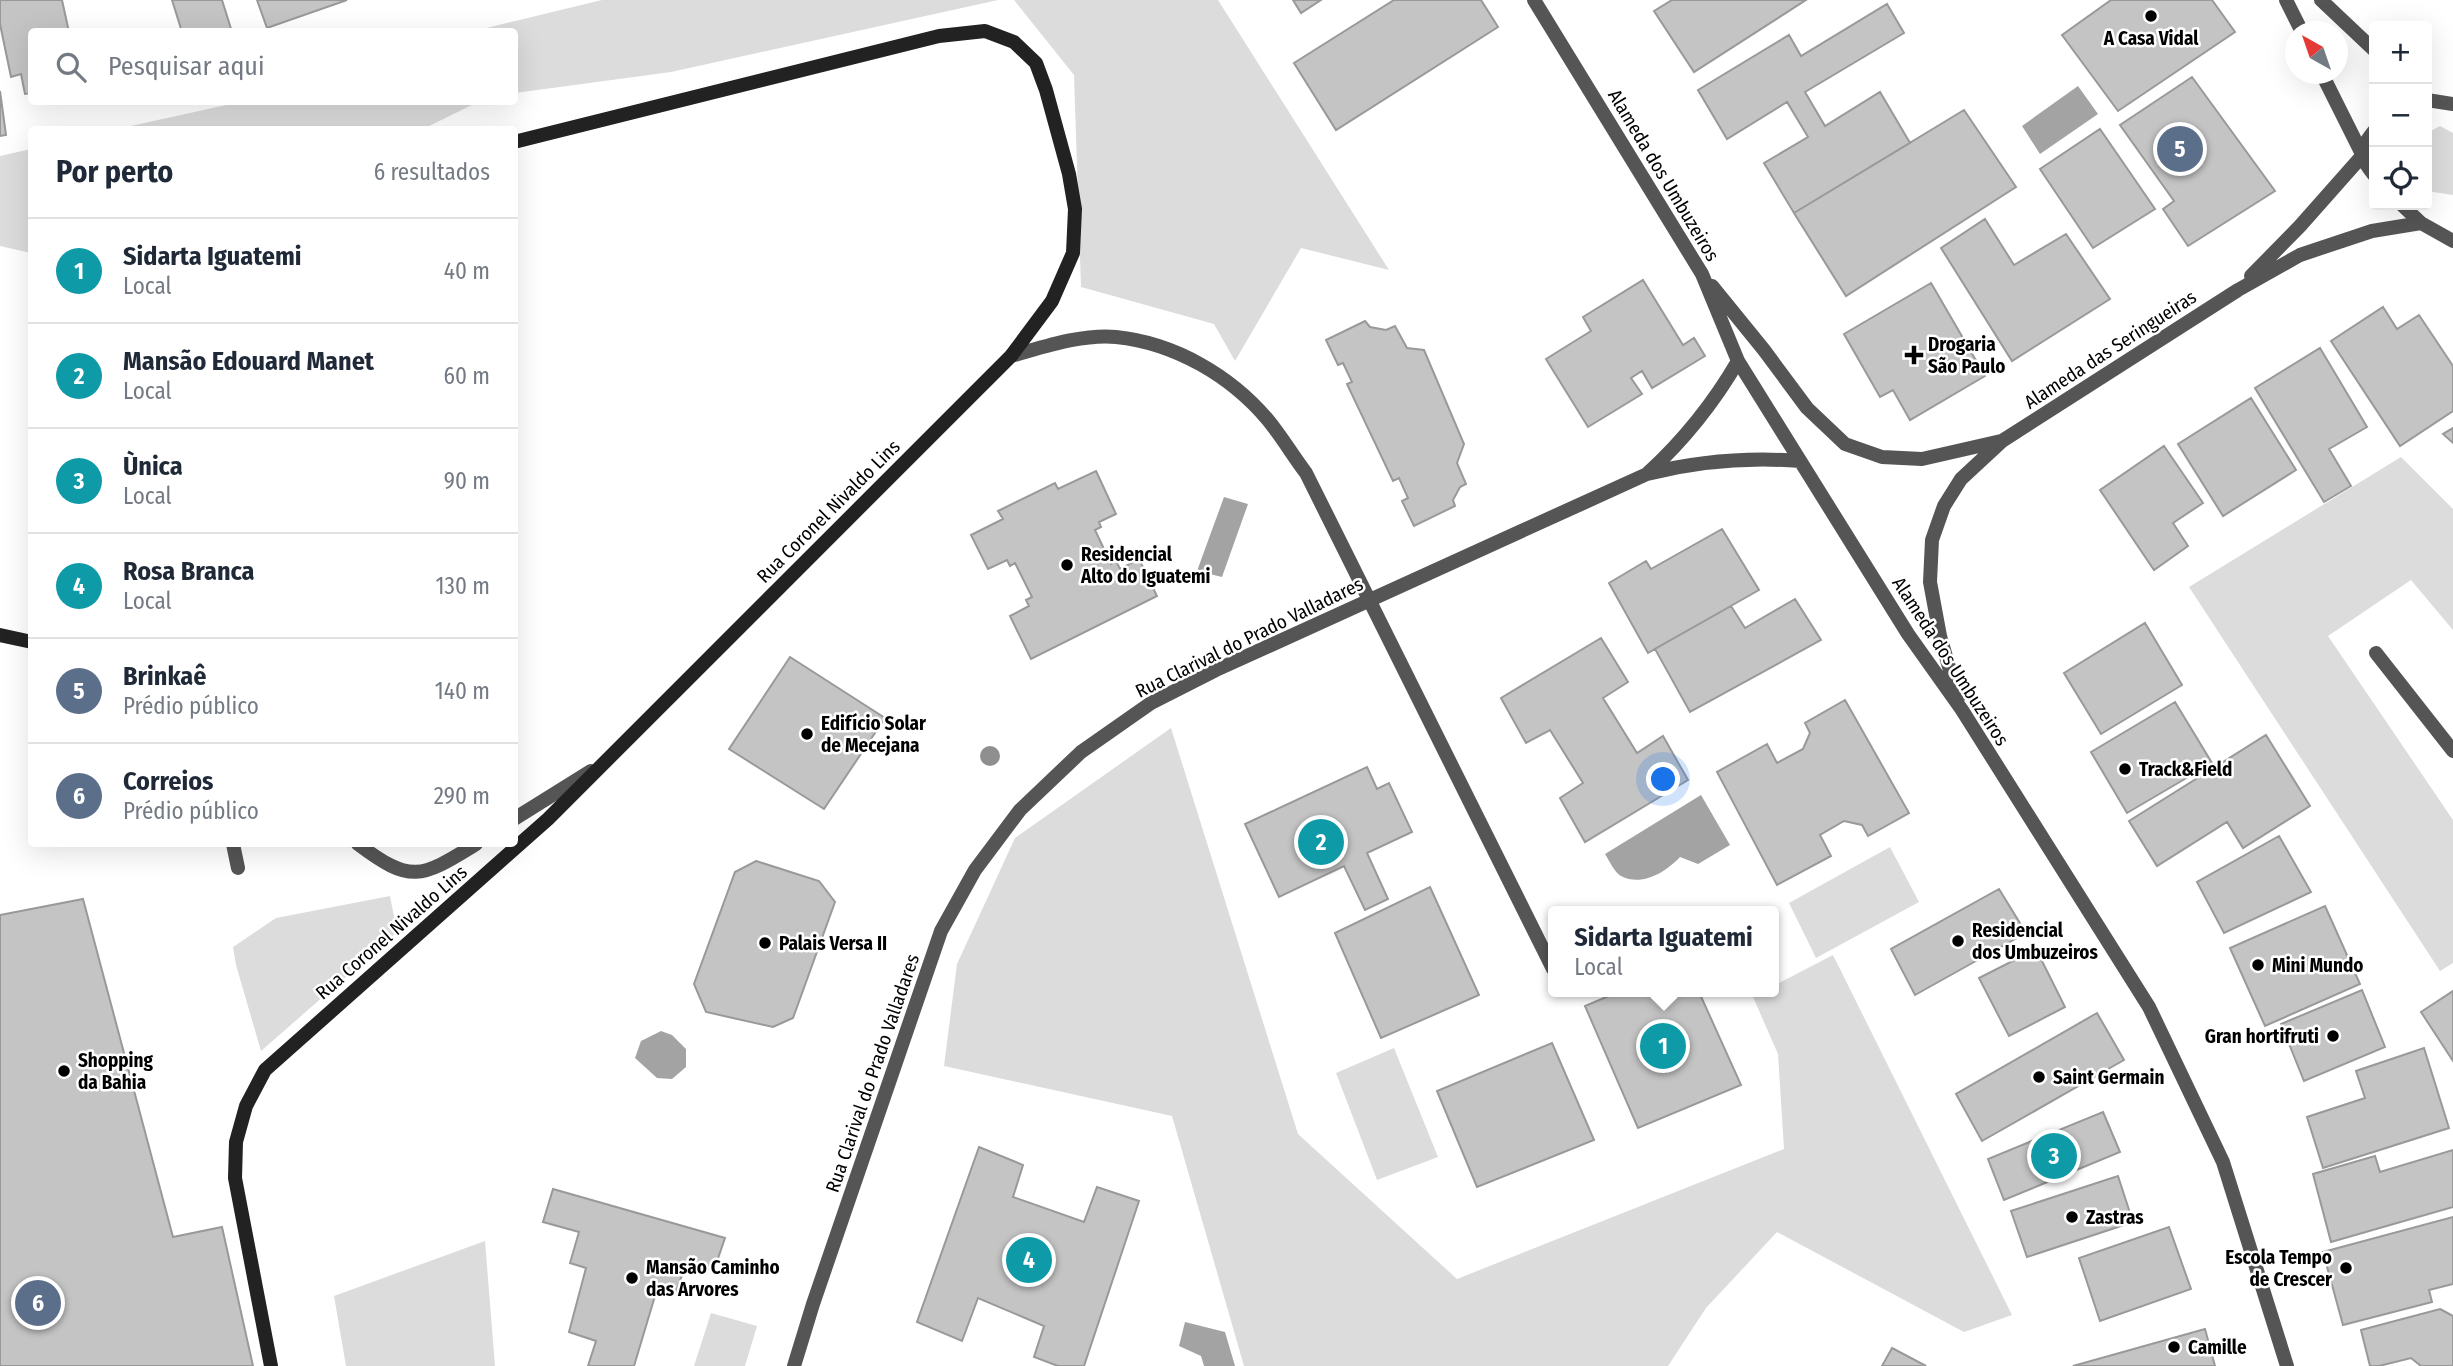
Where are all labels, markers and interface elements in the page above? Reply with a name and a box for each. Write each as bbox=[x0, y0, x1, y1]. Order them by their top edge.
marker: A Casa Vidal bbox=[2143, 8, 2159, 24]
north arrow bbox=[2285, 21, 2348, 84]
map controls bbox=[2369, 21, 2432, 210]
button: + bbox=[2369, 21, 2432, 84]
place label: A Casa Vidal bbox=[2103, 27, 2199, 50]
search box bbox=[28, 28, 518, 105]
icon: search bbox=[52, 48, 90, 86]
text: Pesquisar aqui bbox=[108, 51, 265, 82]
button: − bbox=[2369, 84, 2432, 147]
street label: Alameda dos Umbuzeiros bbox=[1603, 85, 1724, 265]
pin: 5 bbox=[2157, 123, 2203, 175]
button: locate bbox=[2369, 147, 2432, 210]
text: Por perto bbox=[56, 154, 173, 190]
text: 6 resultados bbox=[374, 158, 490, 186]
text: Sidarta Iguatemi bbox=[123, 241, 302, 272]
text: 1 bbox=[74, 257, 84, 285]
text: 40 m bbox=[444, 257, 490, 285]
text: Local bbox=[123, 272, 172, 300]
street label: Alameda das Seringueiras bbox=[2020, 285, 2201, 414]
place label: Drogaria São Paulo bbox=[1928, 333, 2005, 378]
text: Mansão Edouard Manet bbox=[123, 346, 374, 377]
marker: Drogaria São Paulo bbox=[1906, 347, 1922, 363]
text: 2 bbox=[74, 362, 84, 390]
text: 60 m bbox=[444, 362, 490, 390]
text: Local bbox=[123, 377, 172, 405]
street label: Rua Coronel Nivaldo Lins bbox=[752, 435, 905, 588]
text: Ùnica bbox=[123, 451, 183, 482]
text: 3 bbox=[74, 467, 84, 495]
text: 90 m bbox=[444, 467, 490, 495]
text: Local bbox=[123, 482, 172, 510]
place label: Residencial Alto do Iguatemi bbox=[1080, 543, 1211, 588]
text: Rosa Branca bbox=[123, 556, 255, 587]
marker: Residencial Alto do Iguatemi bbox=[1059, 557, 1075, 573]
text: 4 bbox=[73, 572, 85, 600]
text: 130 m bbox=[436, 572, 490, 600]
street label: Rua Clarival do Prado Valladares bbox=[1132, 572, 1367, 703]
street label: Alameda dos Umbuzeiros bbox=[1887, 573, 2014, 750]
text: Local bbox=[123, 587, 172, 615]
text: Brinkaê bbox=[123, 661, 206, 692]
text: 5 bbox=[73, 677, 85, 705]
text: 140 m bbox=[435, 677, 490, 705]
text: Prédio público bbox=[123, 692, 259, 720]
place label: Edifício Solar de Mecejana bbox=[821, 712, 927, 757]
marker: Edifício Solar de Mecejana bbox=[799, 726, 815, 742]
place label: Track&Field bbox=[2139, 758, 2232, 781]
marker: Track&Field bbox=[2117, 761, 2133, 777]
your location bbox=[1646, 762, 1680, 796]
text: Correios bbox=[123, 766, 213, 797]
text: 6 bbox=[73, 782, 85, 810]
text: 290 m bbox=[434, 782, 490, 810]
text: Prédio público bbox=[123, 797, 259, 825]
pin: 2 bbox=[1298, 816, 1344, 868]
street label: Rua Coronel Nivaldo Lins bbox=[311, 860, 472, 1004]
popup bbox=[1548, 906, 1779, 997]
place label: Residencial dos Umbuzeiros bbox=[1972, 919, 2098, 964]
text: Sidarta Iguatemi bbox=[1574, 922, 1753, 953]
place label: Palais Versa II bbox=[779, 932, 887, 955]
marker: Residencial dos Umbuzeiros bbox=[1950, 933, 1966, 949]
marker: Palais Versa II bbox=[757, 935, 773, 951]
street label: Rua Clarival do Prado Valladares bbox=[821, 951, 924, 1195]
text: Local bbox=[1574, 953, 1623, 981]
place label: Mini Mundo bbox=[2272, 954, 2363, 977]
marker: Mini Mundo bbox=[2250, 957, 2266, 973]
pin: 1 bbox=[1640, 1020, 1686, 1072]
place label: Gran hortifruti bbox=[2205, 1025, 2319, 1048]
marker: Gran hortifruti bbox=[2325, 1028, 2341, 1044]
place label: Shopping da Bahia bbox=[78, 1049, 153, 1094]
marker: Shopping da Bahia bbox=[56, 1063, 72, 1079]
place label: Saint Germain bbox=[2053, 1066, 2164, 1089]
marker: Saint Germain bbox=[2031, 1069, 2047, 1085]
pin: 3 bbox=[2031, 1130, 2077, 1182]
place label: Zastras bbox=[2086, 1206, 2144, 1229]
marker: Zastras bbox=[2064, 1209, 2080, 1225]
pin: 4 bbox=[1006, 1234, 1052, 1286]
place label: Escola Tempo de Crescer bbox=[2225, 1246, 2333, 1291]
place label: Mansão Caminho das Arvores bbox=[646, 1256, 780, 1301]
marker: Escola Tempo de Crescer bbox=[2338, 1260, 2354, 1276]
marker: Mansão Caminho das Arvores bbox=[624, 1270, 640, 1286]
pin: 6 bbox=[15, 1277, 61, 1329]
place label: Camille bbox=[2188, 1336, 2247, 1359]
marker: Camille bbox=[2166, 1339, 2182, 1355]

